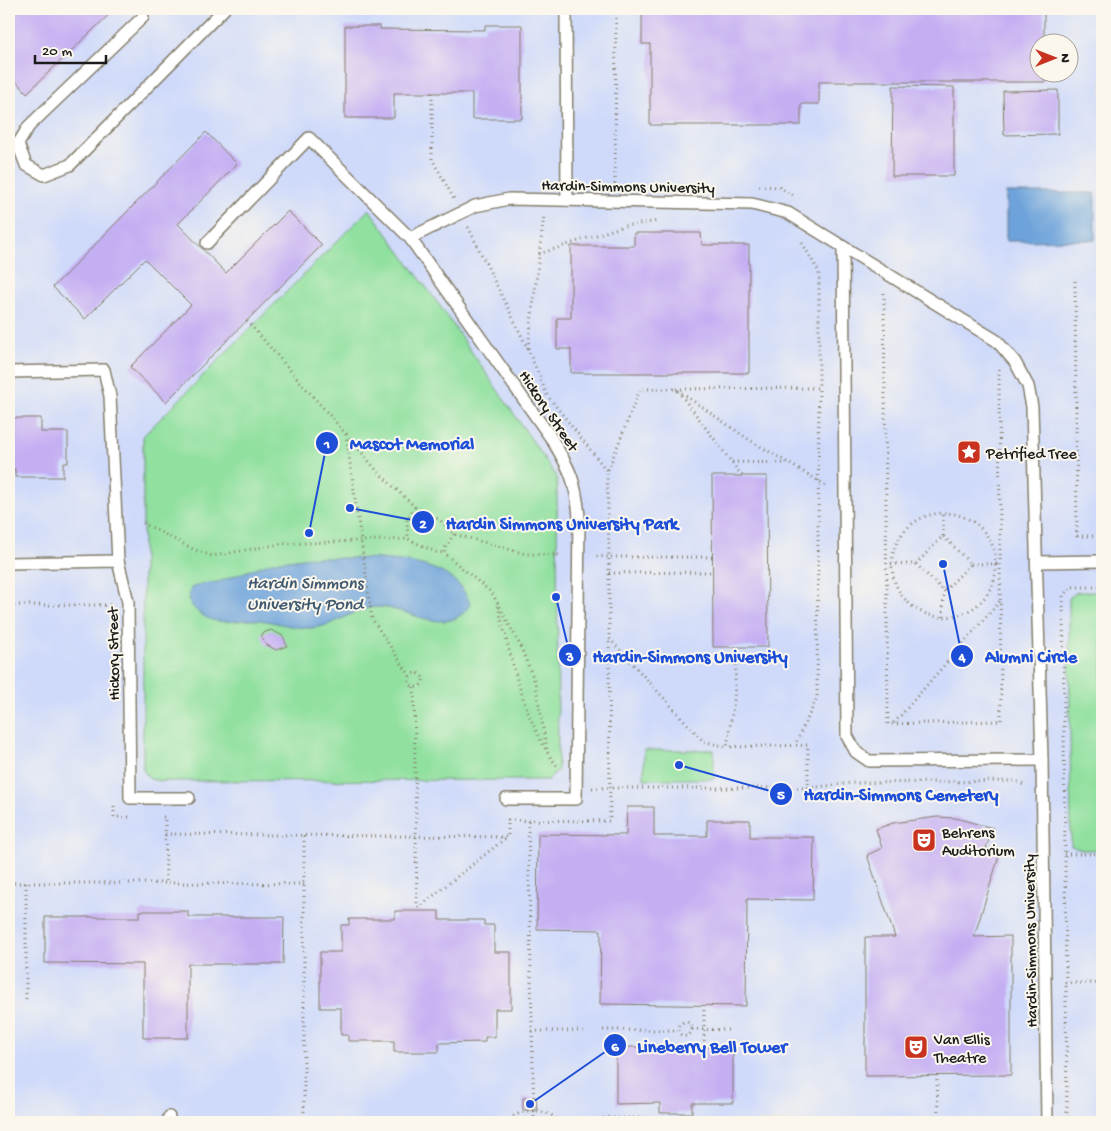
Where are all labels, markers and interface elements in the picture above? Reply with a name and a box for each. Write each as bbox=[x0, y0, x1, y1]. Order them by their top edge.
scale bar bbox=[35, 32, 106, 64]
north arrow bbox=[1028, 32, 1078, 82]
text: 20 m bbox=[42, 43, 72, 61]
text: N bbox=[1056, 53, 1073, 63]
street label: Hardin-Simmons University bbox=[541, 177, 715, 200]
street label: Hickory Street bbox=[513, 368, 582, 457]
callout: Mascot Memorial bbox=[315, 426, 484, 459]
text: Mascot Memorial bbox=[350, 435, 474, 456]
text: 1 bbox=[323, 436, 330, 454]
place icon: Petrified Tree bbox=[956, 439, 982, 465]
place label: Petrified Tree bbox=[985, 446, 1078, 465]
callout: Hardin Simmons University Park bbox=[411, 506, 688, 539]
text: Hardin Simmons University Park bbox=[446, 515, 680, 536]
text: 2 bbox=[419, 516, 427, 534]
water label: Hardin Simmons University Pond bbox=[247, 574, 365, 616]
street label: Hickory Street bbox=[105, 606, 126, 701]
callout: Hardin-Simmons University bbox=[558, 639, 798, 672]
callout: Alumni Circle bbox=[950, 639, 1087, 672]
text: Hardin-Simmons University bbox=[592, 648, 788, 669]
text: Alumni Circle bbox=[984, 648, 1078, 669]
text: 3 bbox=[565, 649, 574, 667]
text: 4 bbox=[957, 649, 966, 667]
callout: Hardin-Simmons Cemetery bbox=[768, 778, 1008, 811]
text: Hardin-Simmons Cemetery bbox=[804, 786, 999, 807]
text: 5 bbox=[777, 787, 785, 805]
place label: Behrens Auditorium bbox=[941, 825, 1015, 862]
theatre icon: Behrens Auditorium bbox=[911, 827, 937, 853]
street label: Hardin-Simmons University bbox=[1021, 854, 1044, 1028]
callout: Lineberry Bell Tower bbox=[602, 1029, 797, 1062]
place label: Van Ellis Theatre bbox=[933, 1032, 991, 1069]
theatre icon: Van Ellis Theatre bbox=[903, 1034, 929, 1060]
text: Lineberry Bell Tower bbox=[637, 1038, 789, 1059]
text: 6 bbox=[611, 1039, 619, 1057]

